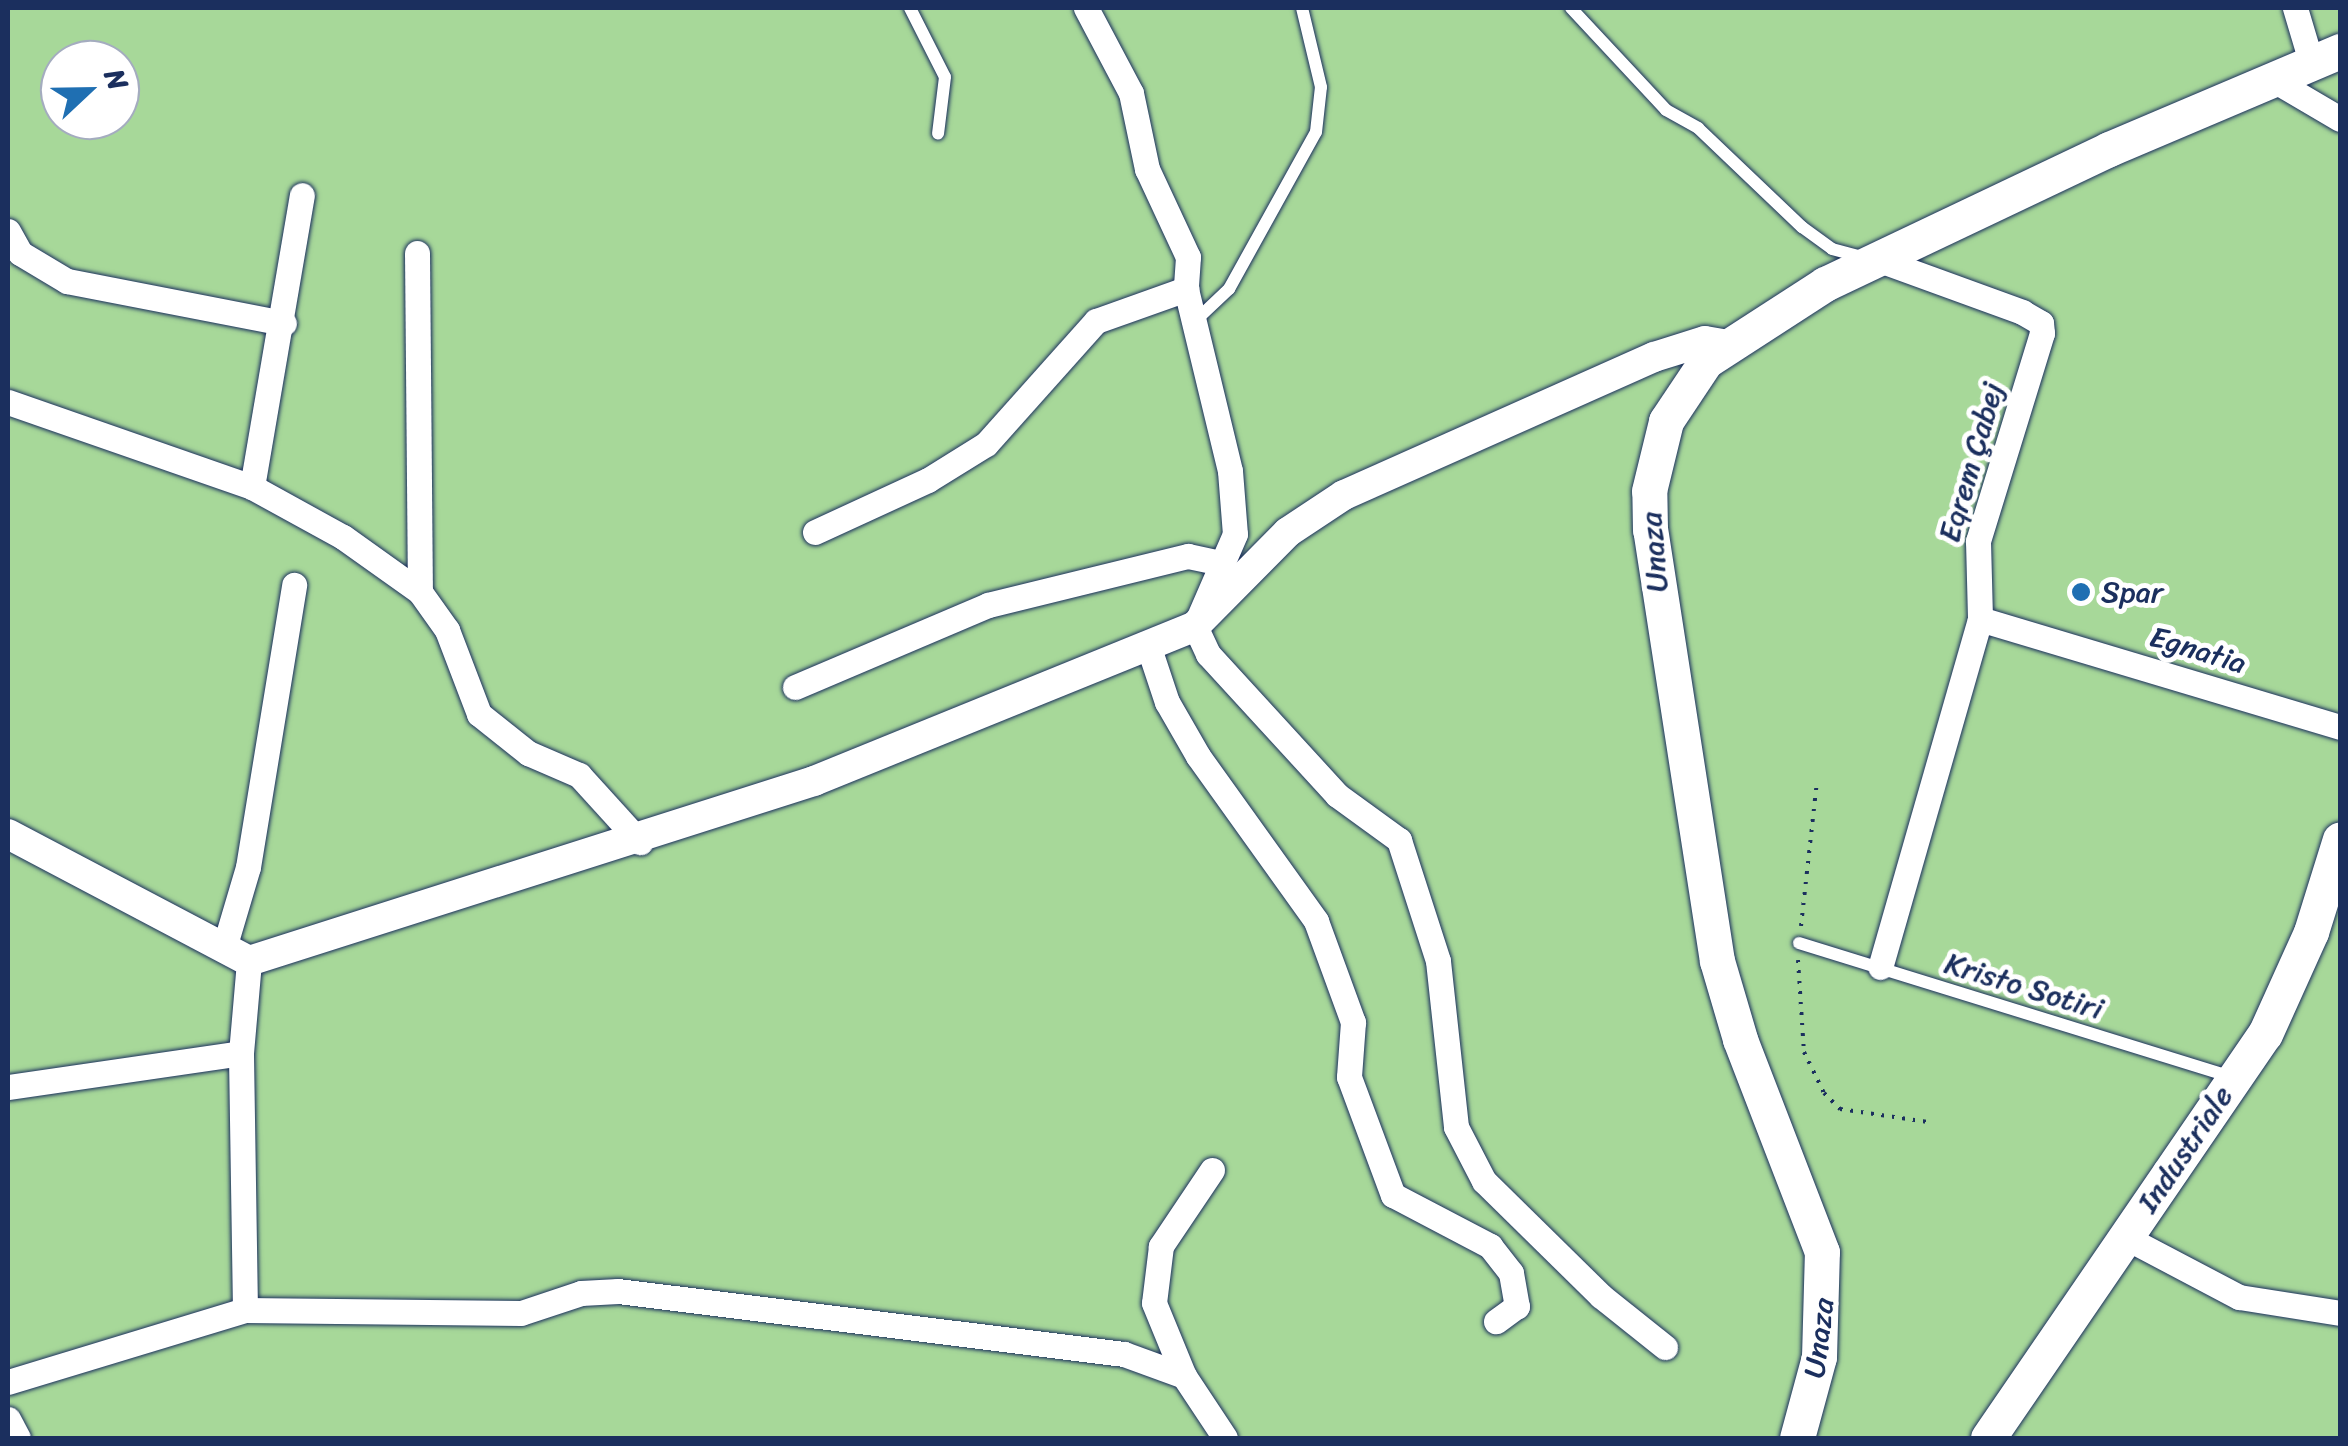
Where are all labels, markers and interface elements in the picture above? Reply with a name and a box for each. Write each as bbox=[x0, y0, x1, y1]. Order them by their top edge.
north arrow bbox=[40, 40, 140, 140]
text: N bbox=[90, 61, 143, 97]
street label: Eqrem Çabej bbox=[1931, 378, 2011, 546]
street label: Unaza bbox=[1633, 510, 1675, 594]
place label: Spar bbox=[2101, 574, 2163, 610]
marker: Spar bbox=[2070, 581, 2092, 603]
street label: Egnatia bbox=[2146, 618, 2250, 682]
street label: Kristo Sotiri bbox=[1940, 945, 2108, 1027]
street label: Industriale bbox=[2130, 1079, 2240, 1219]
street label: Unaza bbox=[1796, 1296, 1842, 1380]

